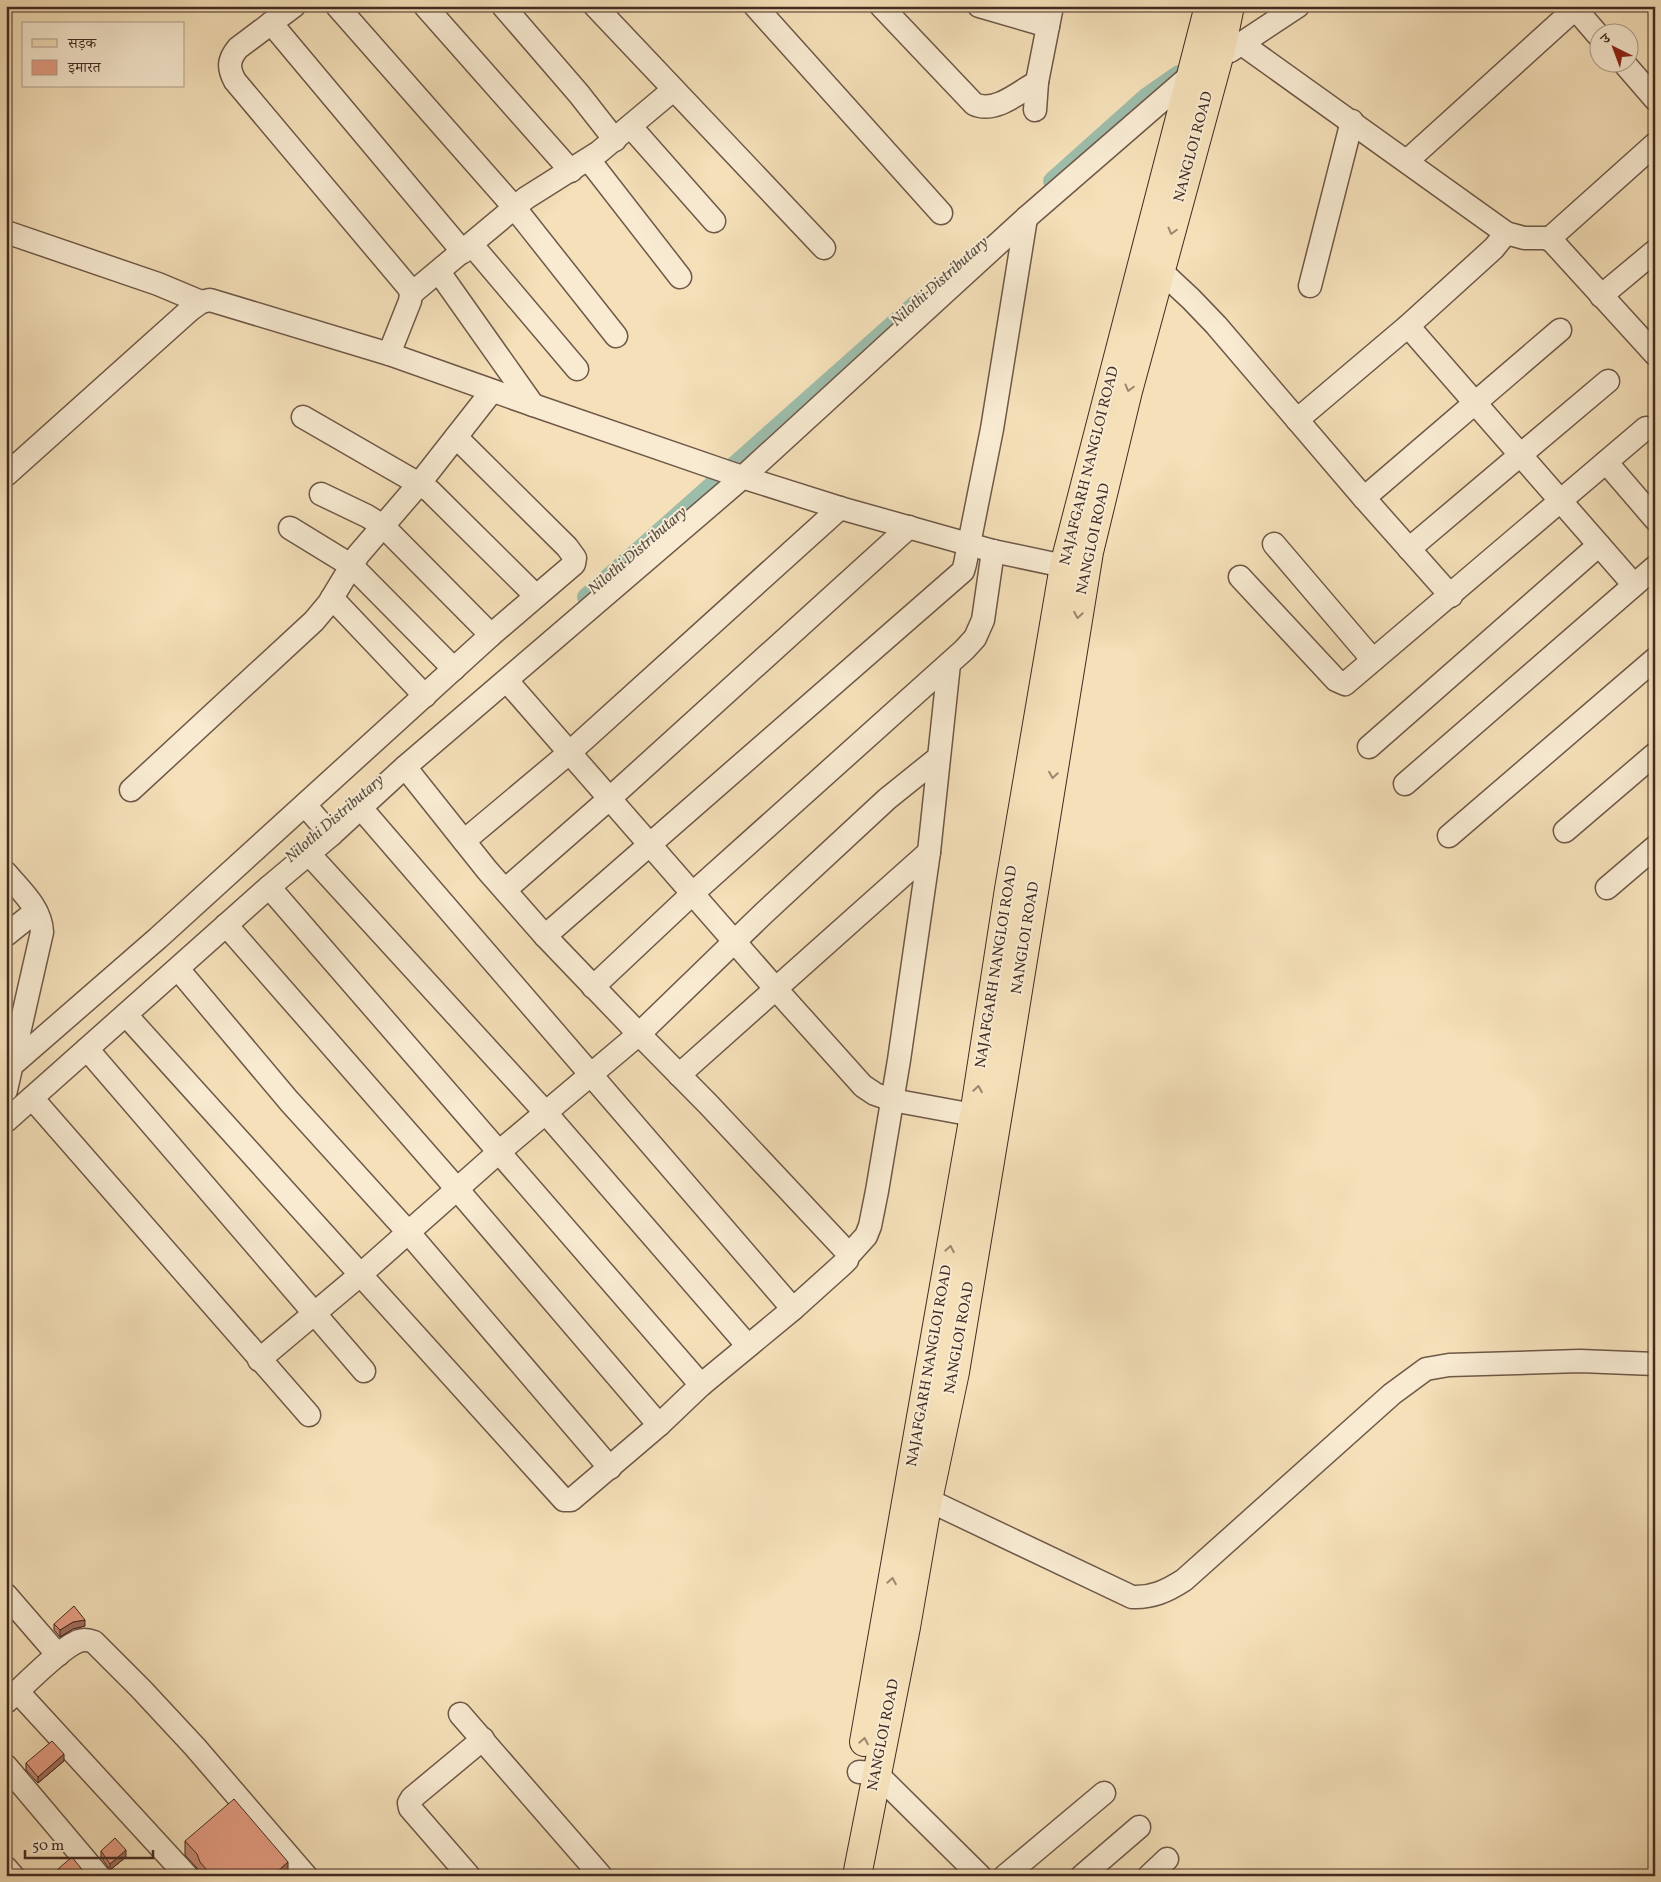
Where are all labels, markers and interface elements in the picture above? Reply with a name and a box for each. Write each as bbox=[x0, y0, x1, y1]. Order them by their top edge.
legend bbox=[22, 22, 185, 88]
north arrow bbox=[1588, 22, 1638, 72]
text: उ bbox=[1597, 29, 1616, 50]
text: सड़क bbox=[67, 34, 97, 55]
text: इमारत bbox=[67, 58, 102, 79]
street label: NANGLOI ROAD bbox=[1169, 89, 1219, 205]
one-way arrow bbox=[1167, 226, 1177, 234]
water label: Nilothi Distributary bbox=[886, 232, 994, 332]
street label: NAJAFGARH NANGLOI ROAD bbox=[1057, 365, 1123, 567]
one-way arrow bbox=[1124, 383, 1135, 392]
street label: NANGLOI ROAD bbox=[1073, 482, 1115, 596]
water label: Nilothi Distributary bbox=[584, 502, 692, 600]
one-way arrow bbox=[1074, 610, 1084, 619]
water label: Nilothi Distributary bbox=[281, 770, 389, 868]
one-way arrow bbox=[1048, 771, 1058, 779]
street label: NAJAFGARH NANGLOI ROAD bbox=[971, 864, 1023, 1070]
street label: NANGLOI ROAD bbox=[1007, 880, 1045, 996]
one-way arrow bbox=[972, 1084, 983, 1092]
one-way arrow bbox=[945, 1244, 955, 1253]
street label: NAJAFGARH NANGLOI ROAD bbox=[902, 1263, 958, 1469]
street label: NANGLOI ROAD bbox=[940, 1280, 980, 1396]
one-way arrow bbox=[886, 1577, 896, 1586]
street label: NANGLOI ROAD bbox=[863, 1677, 905, 1793]
one-way arrow bbox=[858, 1737, 868, 1746]
scale bar bbox=[25, 1827, 152, 1859]
text: 50 m bbox=[32, 1836, 64, 1857]

